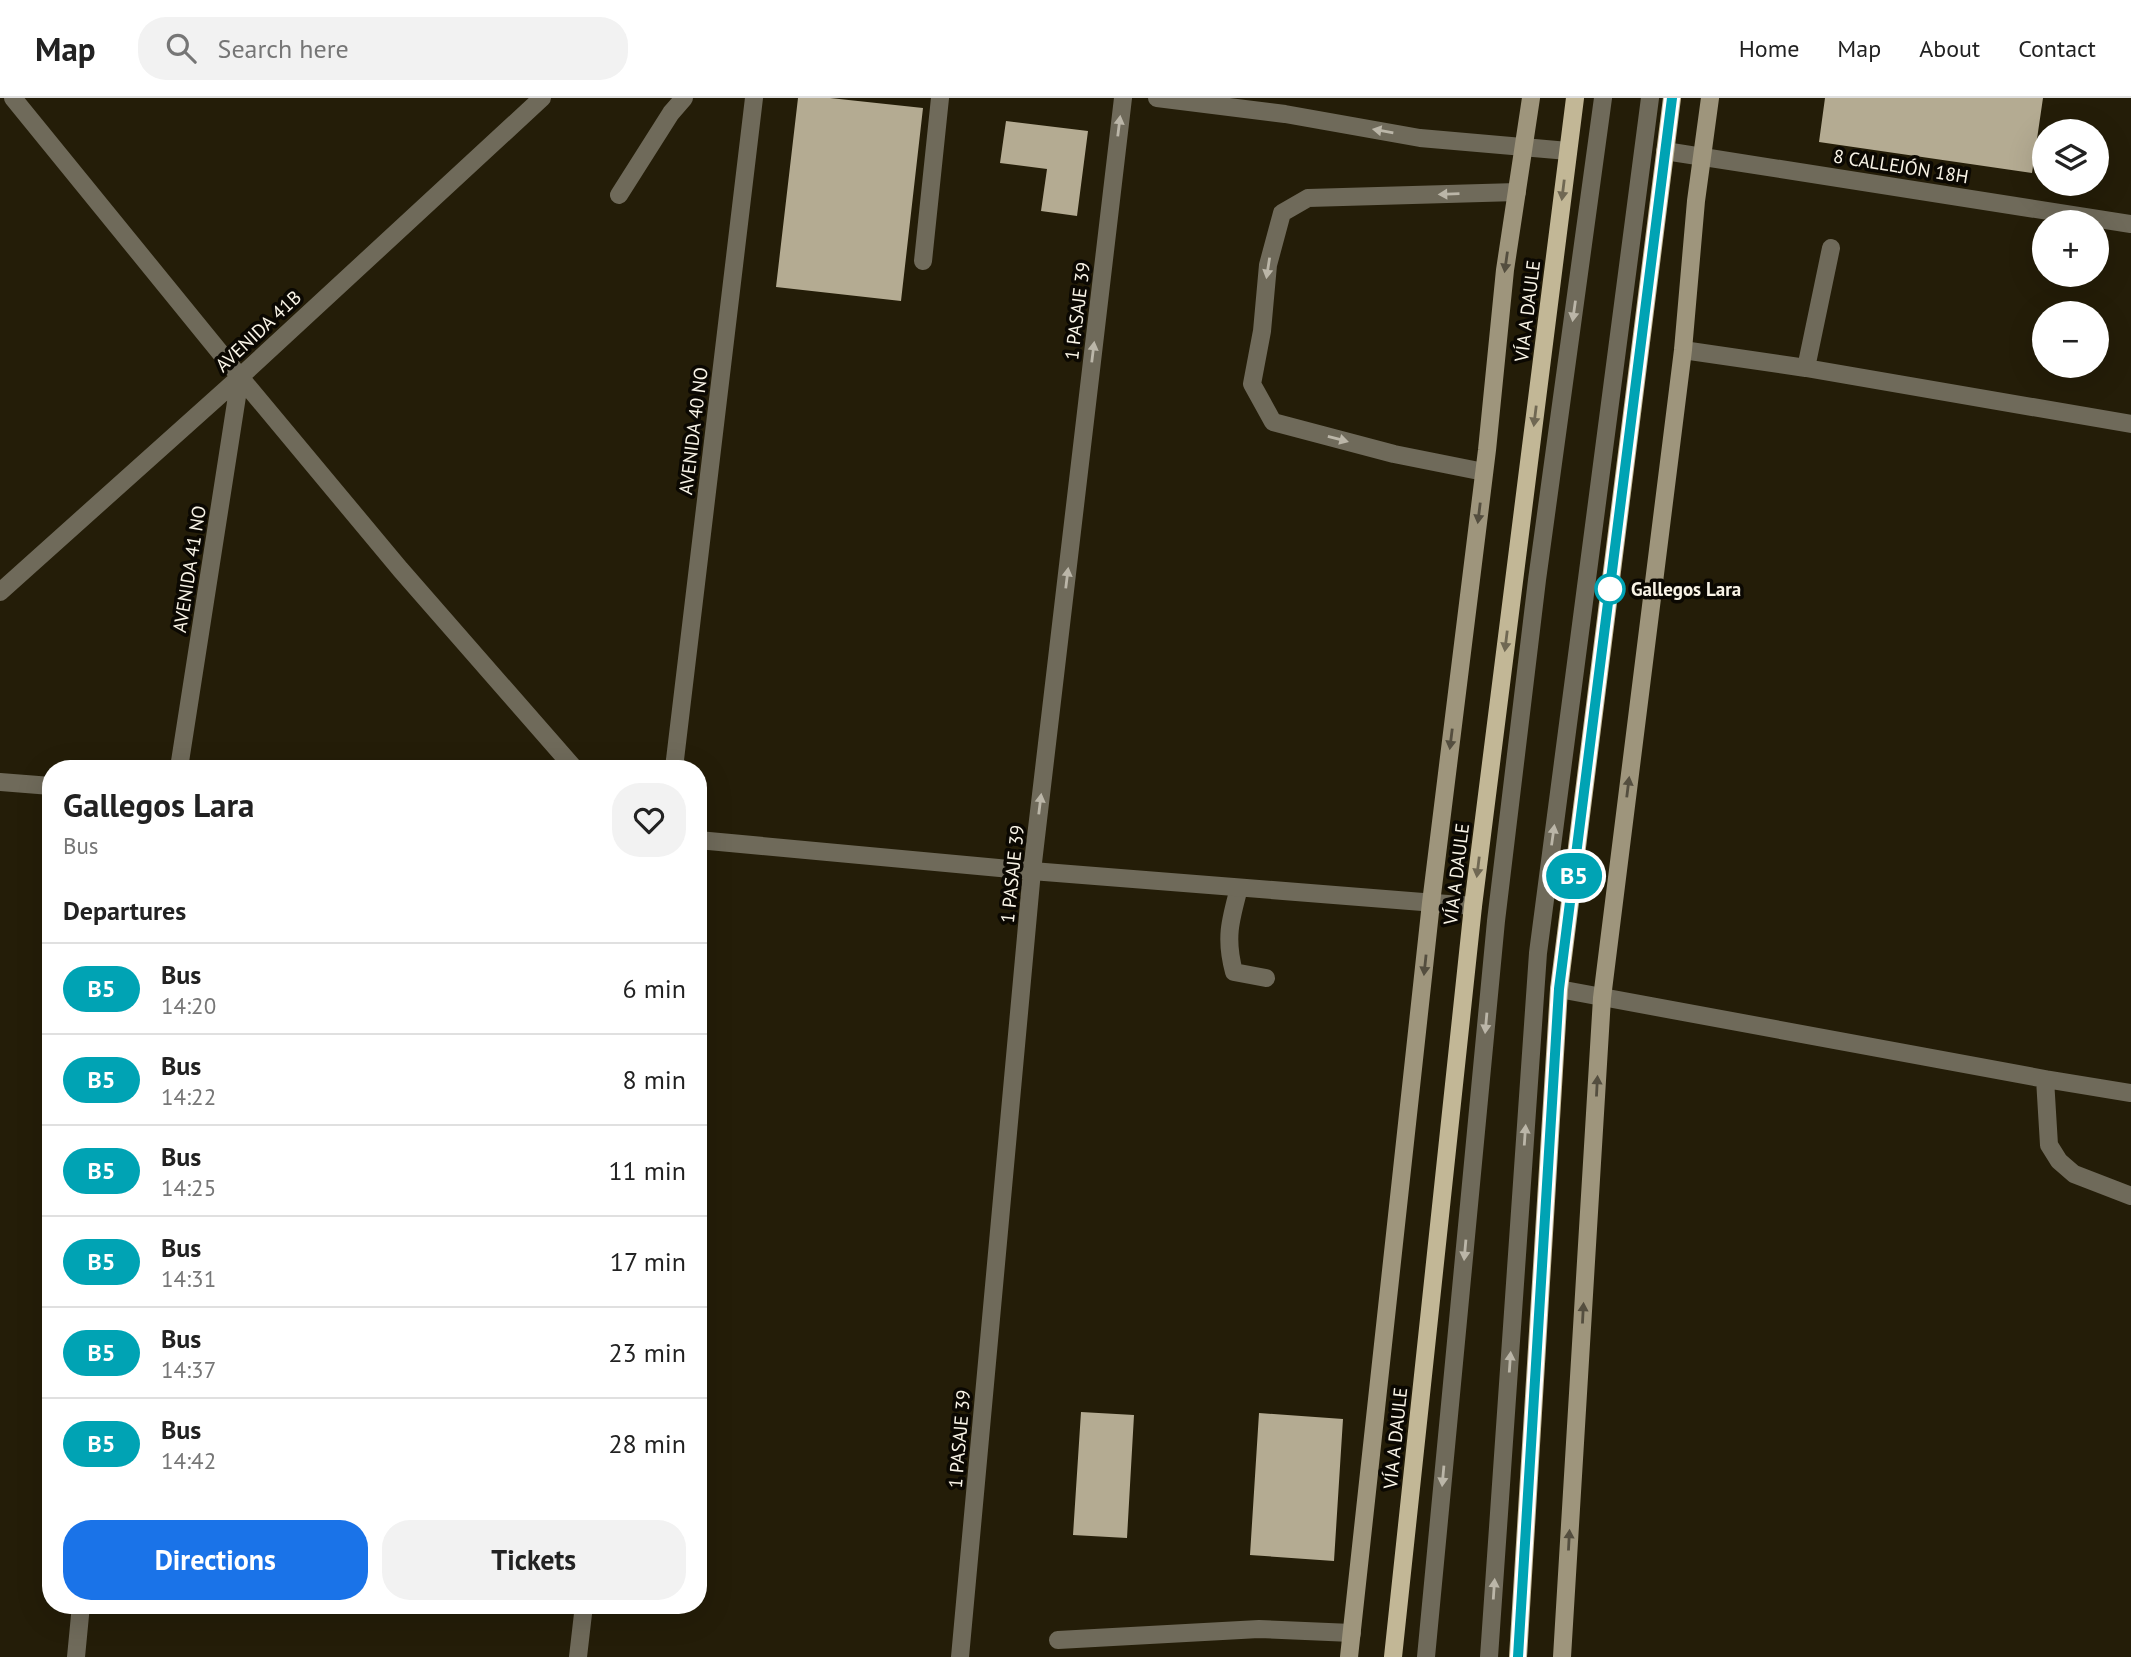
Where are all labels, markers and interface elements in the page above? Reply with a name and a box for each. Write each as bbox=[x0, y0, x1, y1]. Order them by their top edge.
search box bbox=[138, 17, 628, 80]
text: Map bbox=[35, 27, 96, 70]
icon: search bbox=[162, 29, 200, 67]
text: Search here bbox=[218, 32, 349, 65]
text: Home bbox=[1739, 33, 1799, 64]
text: Map bbox=[1837, 33, 1881, 64]
text: About bbox=[1919, 33, 1980, 64]
text: Contact bbox=[2018, 33, 2096, 64]
one-way arrow bbox=[1114, 115, 1125, 137]
map controls bbox=[2032, 119, 2109, 378]
button: layers bbox=[2032, 119, 2109, 196]
one-way arrow bbox=[1372, 125, 1394, 136]
street label: 8 CALLEJÓN 18H bbox=[1832, 143, 1970, 189]
one-way arrow bbox=[1557, 179, 1568, 201]
one-way arrow bbox=[1437, 188, 1459, 199]
button: + bbox=[2032, 210, 2109, 287]
one-way arrow bbox=[1500, 252, 1511, 274]
one-way arrow bbox=[1263, 257, 1274, 279]
street label: VÍA A DAULE bbox=[1509, 259, 1545, 364]
street label: 1 PASAJE 39 bbox=[1059, 261, 1095, 361]
street label: AVENIDA 41B bbox=[210, 285, 306, 377]
one-way arrow bbox=[1568, 300, 1579, 322]
button: − bbox=[2032, 301, 2109, 378]
one-way arrow bbox=[1088, 340, 1099, 362]
street label: AVENIDA 40 NO bbox=[673, 366, 713, 496]
one-way arrow bbox=[1529, 405, 1540, 427]
one-way arrow bbox=[1327, 434, 1349, 445]
one-way arrow bbox=[1473, 502, 1484, 524]
street label: AVENIDA 41 NO bbox=[167, 504, 211, 634]
one-way arrow bbox=[1061, 566, 1072, 588]
marker: Gallegos Lara bbox=[1595, 574, 1625, 604]
place label: Gallegos Lara bbox=[1631, 577, 1741, 601]
one-way arrow bbox=[1501, 631, 1512, 653]
one-way arrow bbox=[1446, 728, 1457, 750]
one-way arrow bbox=[1623, 775, 1634, 797]
text: Gallegos Lara bbox=[63, 783, 254, 826]
button: heart bbox=[612, 783, 686, 857]
one-way arrow bbox=[1035, 792, 1046, 814]
street label: VÍA A DAULE bbox=[1438, 822, 1474, 927]
street label: 1 PASAJE 39 bbox=[995, 824, 1029, 924]
one-way arrow bbox=[1548, 824, 1559, 846]
text: Bus bbox=[63, 831, 99, 860]
line badge: B5 bbox=[1542, 853, 1606, 899]
one-way arrow bbox=[1473, 856, 1484, 878]
text: B5 bbox=[1560, 860, 1588, 891]
text: Departures bbox=[63, 894, 186, 927]
one-way arrow bbox=[1419, 954, 1430, 976]
text: Bus bbox=[161, 958, 201, 991]
text: 6 min bbox=[623, 972, 686, 1005]
text: B5 bbox=[88, 973, 115, 1004]
text: 14:20 bbox=[161, 991, 216, 1020]
one-way arrow bbox=[1480, 1013, 1491, 1035]
text: Bus bbox=[161, 1049, 201, 1082]
text: 8 min bbox=[623, 1063, 686, 1096]
text: B5 bbox=[88, 1064, 115, 1095]
one-way arrow bbox=[1591, 1075, 1602, 1097]
text: 14:22 bbox=[161, 1082, 216, 1111]
one-way arrow bbox=[1520, 1124, 1531, 1146]
text: Bus bbox=[161, 1140, 201, 1173]
text: 11 min bbox=[608, 1154, 686, 1187]
text: B5 bbox=[88, 1155, 115, 1186]
text: 14:25 bbox=[161, 1173, 216, 1202]
text: Bus bbox=[161, 1231, 201, 1264]
one-way arrow bbox=[1459, 1239, 1470, 1261]
text: 17 min bbox=[610, 1245, 686, 1278]
text: B5 bbox=[88, 1246, 115, 1277]
text: 14:31 bbox=[161, 1264, 216, 1293]
one-way arrow bbox=[1578, 1302, 1589, 1324]
text: Bus bbox=[161, 1322, 201, 1355]
text: 23 min bbox=[608, 1336, 686, 1369]
text: B5 bbox=[88, 1337, 115, 1368]
one-way arrow bbox=[1504, 1351, 1515, 1373]
text: 14:37 bbox=[161, 1355, 216, 1384]
street label: VÍA A DAULE bbox=[1378, 1386, 1412, 1491]
street label: 1 PASAJE 39 bbox=[943, 1389, 975, 1489]
text: Bus bbox=[161, 1413, 201, 1446]
text: 28 min bbox=[608, 1427, 686, 1460]
text: B5 bbox=[88, 1428, 115, 1459]
text: 14:42 bbox=[161, 1446, 216, 1475]
one-way arrow bbox=[1437, 1466, 1448, 1488]
button: Directions bbox=[63, 1520, 368, 1600]
button: Tickets bbox=[382, 1520, 686, 1600]
one-way arrow bbox=[1564, 1529, 1575, 1551]
one-way arrow bbox=[1489, 1578, 1500, 1600]

